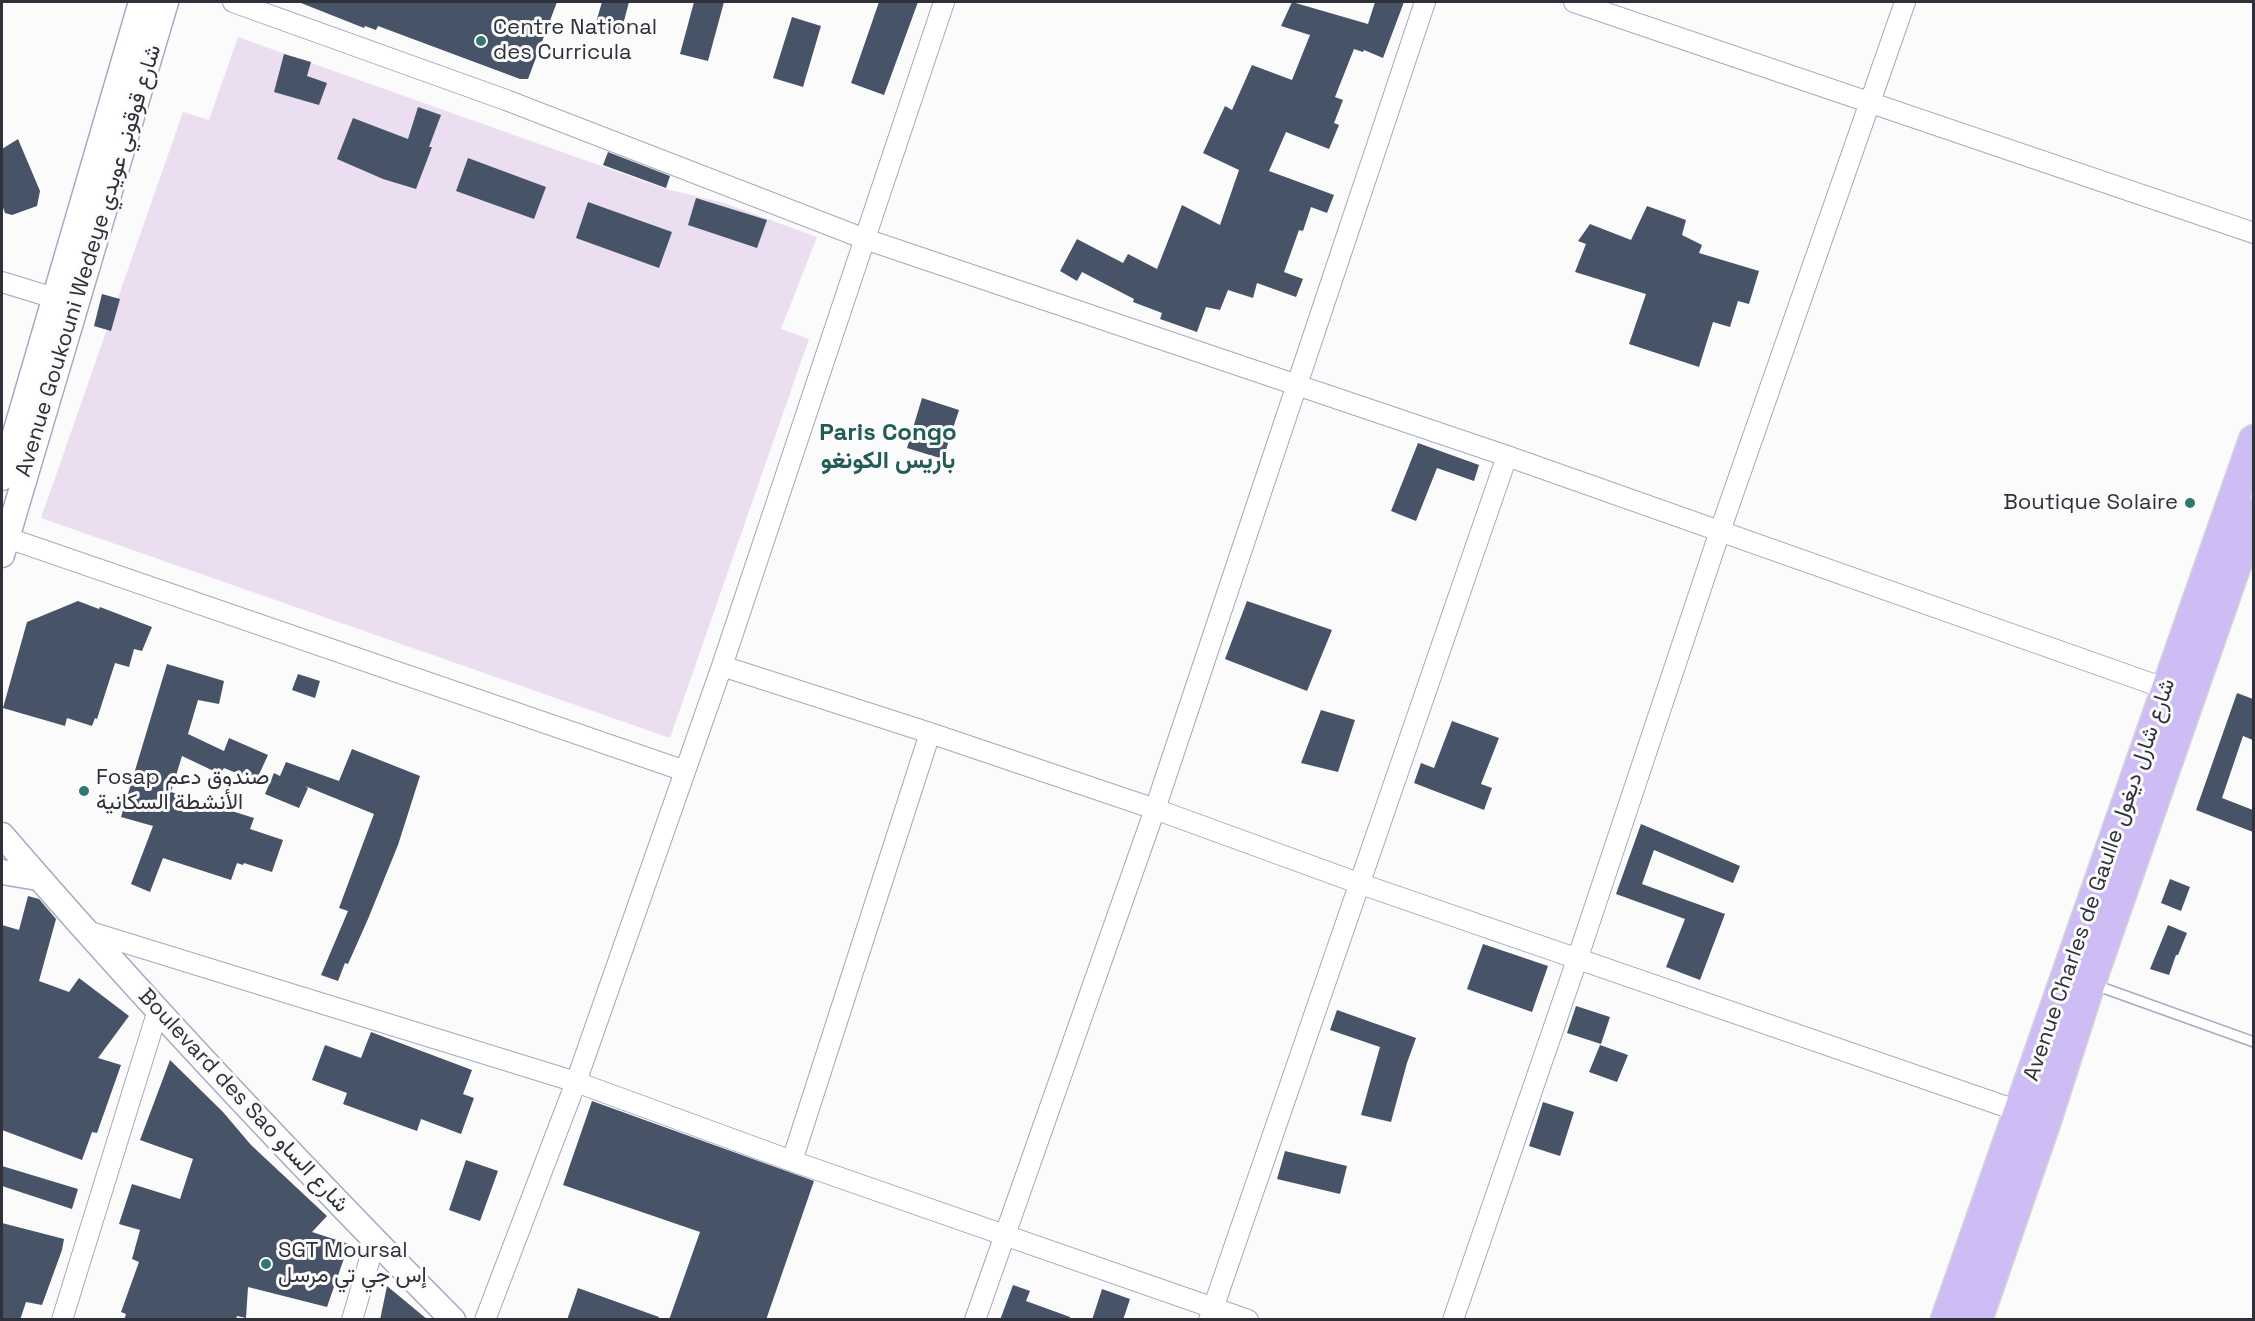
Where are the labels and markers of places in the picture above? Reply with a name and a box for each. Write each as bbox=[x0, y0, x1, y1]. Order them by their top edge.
place label: Centre National des Curricula bbox=[493, 15, 657, 66]
marker: Centre National des Curricula bbox=[474, 34, 488, 48]
place label: Boutique Solaire bbox=[2003, 490, 2178, 516]
marker: Boutique Solaire bbox=[2183, 496, 2197, 510]
place label: Fosap صندوق دعم الأنشطة السكانية bbox=[96, 765, 269, 816]
marker: Fosap صندوق دعم الأنشطة السكانية bbox=[77, 784, 91, 798]
place label: SGT Moursal إس جي تي مرسل bbox=[278, 1238, 427, 1290]
marker: SGT Moursal إس جي تي مرسل bbox=[259, 1257, 273, 1271]

